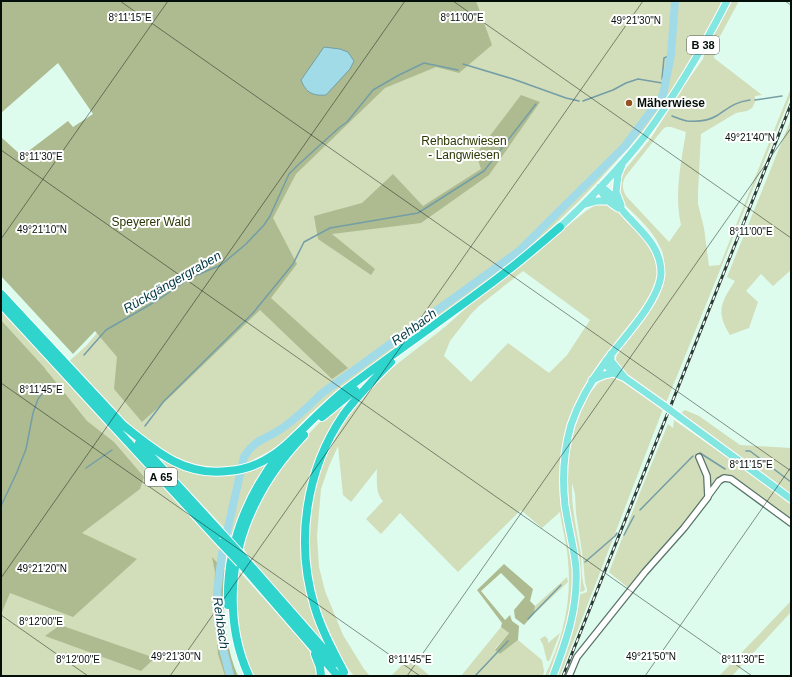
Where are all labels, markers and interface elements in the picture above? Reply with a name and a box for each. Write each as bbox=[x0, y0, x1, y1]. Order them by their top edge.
text: 8°11'15"E bbox=[108, 12, 152, 23]
text: 8°11'00"E bbox=[440, 12, 484, 23]
text: 49°21'30"N bbox=[611, 15, 661, 26]
road number: B 38 bbox=[687, 36, 719, 54]
place label: Mäherwiese bbox=[637, 96, 705, 110]
marker: Mäherwiese bbox=[624, 98, 634, 108]
text: 49°21'40"N bbox=[725, 132, 775, 143]
park label: Rehbachwiesen - Langwiesen bbox=[421, 134, 507, 162]
text: 8°11'30"E bbox=[19, 151, 63, 162]
park label: Speyerer Wald bbox=[112, 215, 190, 229]
text: 49°21'10"N bbox=[17, 224, 67, 235]
text: 8°11'00"E bbox=[729, 226, 773, 237]
water label: Rückgängergraben bbox=[120, 248, 224, 316]
water label: Rehbach bbox=[389, 306, 439, 348]
text: 8°11'45"E bbox=[19, 384, 63, 395]
text: 8°11'15"E bbox=[729, 459, 773, 470]
road number: A 65 bbox=[145, 468, 177, 486]
text: 49°21'20"N bbox=[17, 563, 67, 574]
water label: Rehbach bbox=[210, 596, 232, 650]
text: 8°12'00"E bbox=[19, 616, 63, 627]
text: 49°21'30"N bbox=[151, 651, 201, 662]
text: 49°21'50"N bbox=[626, 651, 676, 662]
text: 8°12'00"E bbox=[56, 654, 100, 665]
text: 8°11'45"E bbox=[388, 654, 432, 665]
text: 8°11'30"E bbox=[721, 654, 765, 665]

